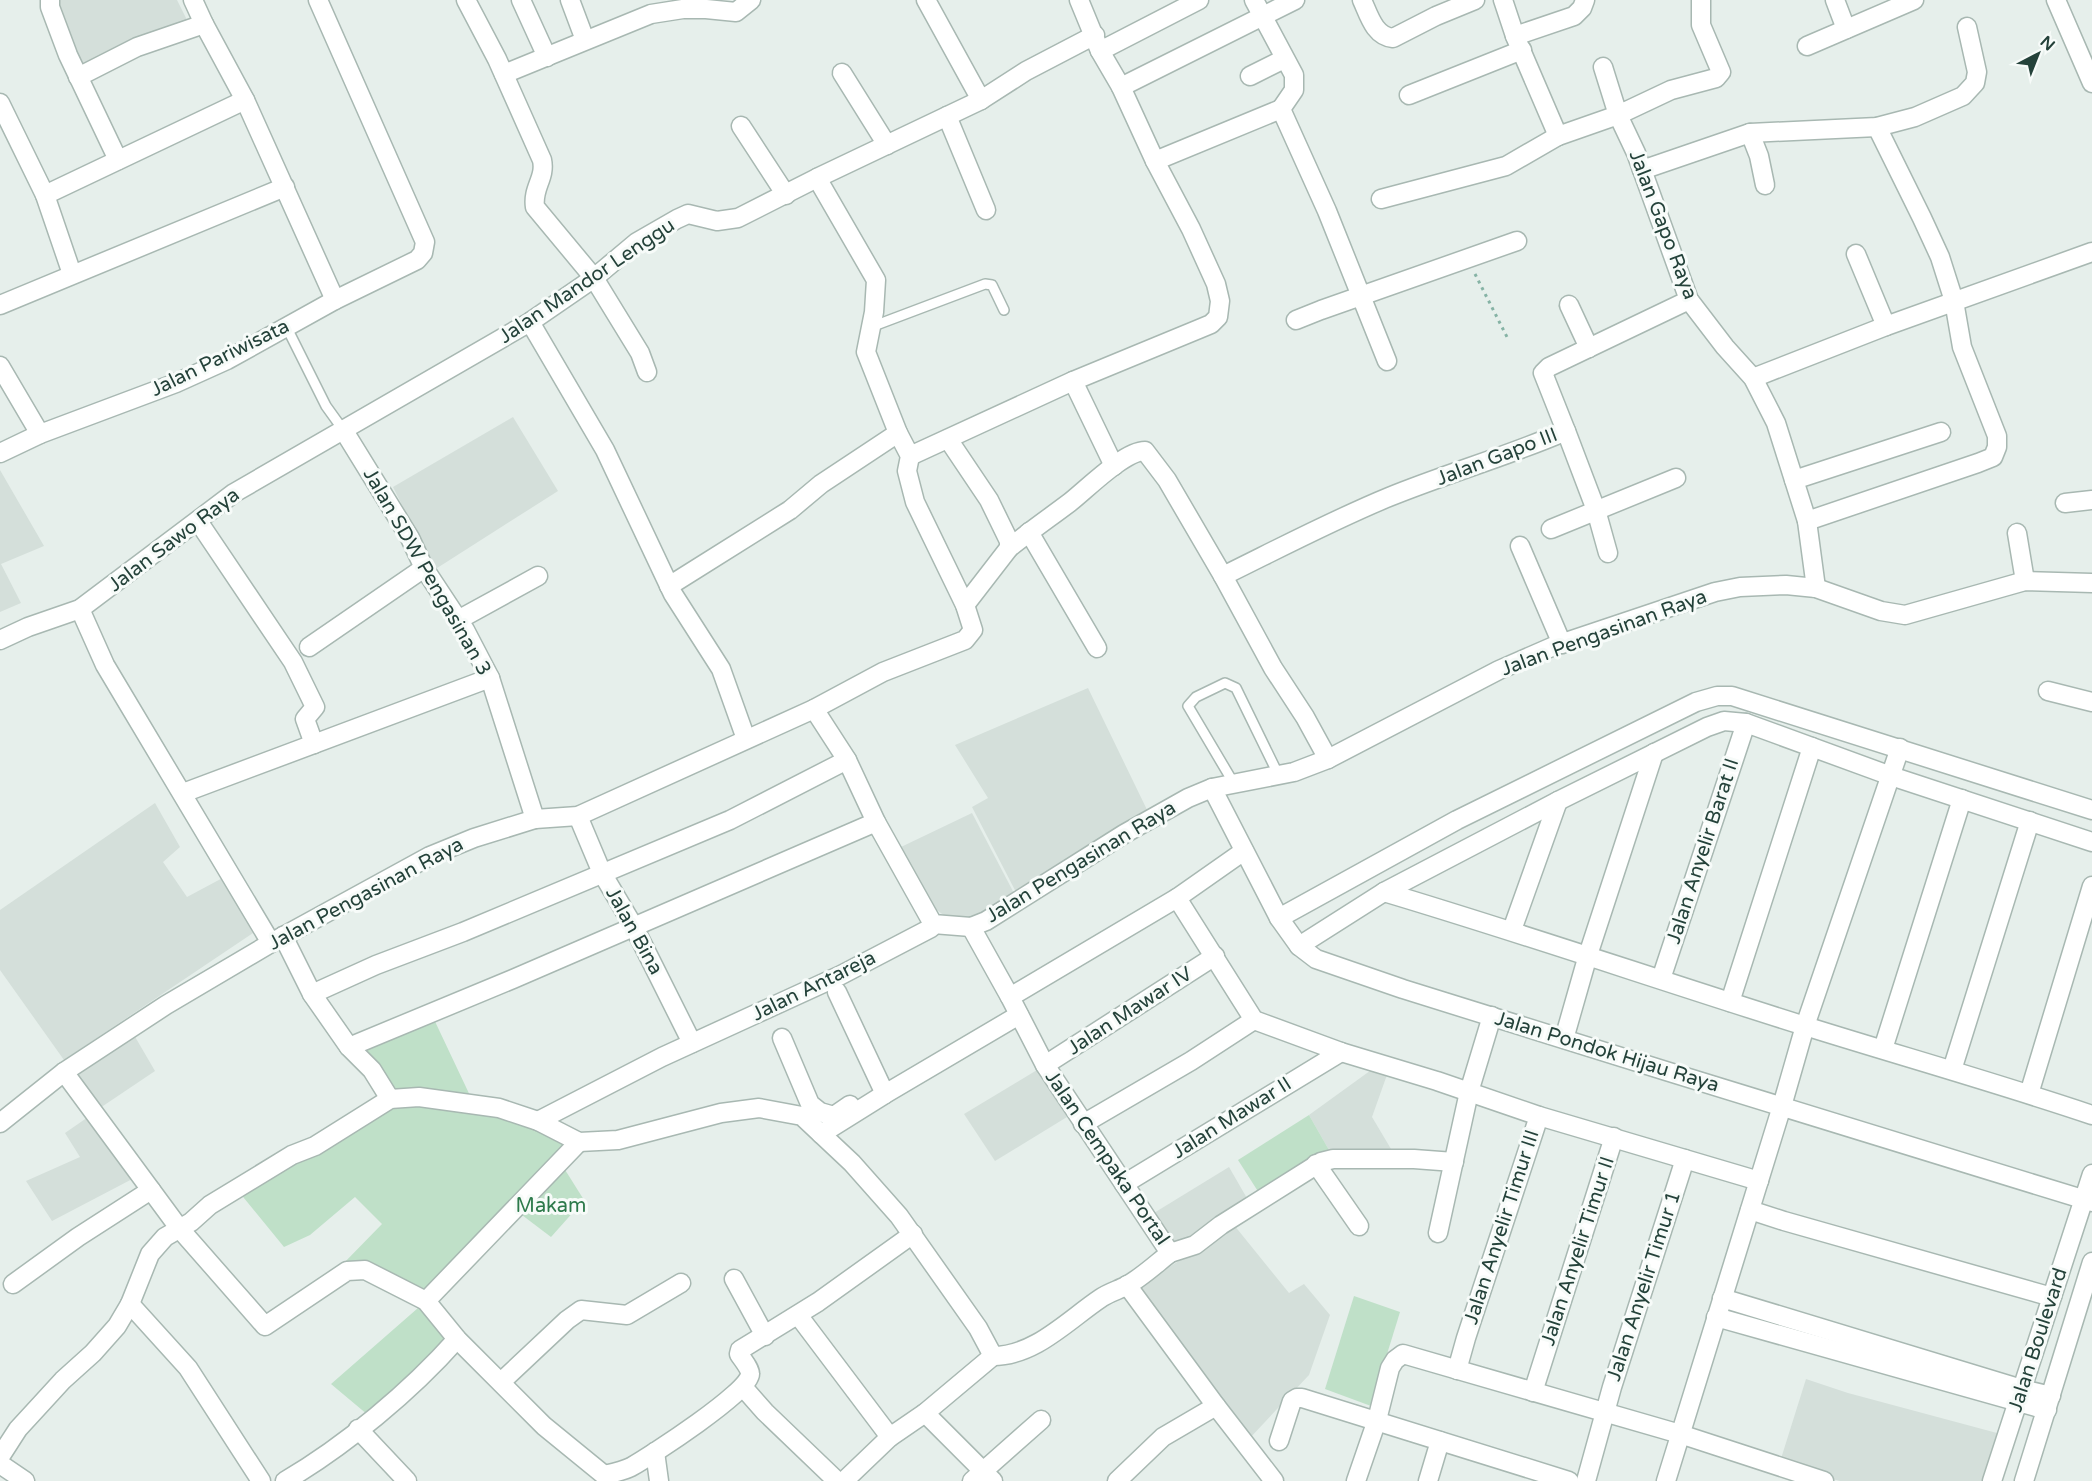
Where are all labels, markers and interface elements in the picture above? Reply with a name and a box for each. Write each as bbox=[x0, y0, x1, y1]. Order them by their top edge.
north arrow bbox=[2008, 24, 2068, 84]
text: N bbox=[2036, 32, 2059, 55]
street label: Jalan Gapo Raya bbox=[1624, 147, 1702, 303]
street label: Jalan Mandor Lenggu bbox=[494, 213, 680, 349]
street label: Jalan Pariwisata bbox=[147, 314, 293, 402]
street label: Jalan Gapo III bbox=[1433, 423, 1561, 491]
street label: Jalan SDW Pengasinan 3 bbox=[358, 464, 496, 680]
street label: Jalan Sawo Raya bbox=[104, 483, 244, 597]
street label: Jalan Pengasinan Raya bbox=[1498, 585, 1710, 681]
street label: Jalan Anyelir Barat II bbox=[1662, 755, 1744, 947]
street label: Jalan Pengasinan Raya bbox=[982, 796, 1180, 928]
street label: Jalan Pengasinan Raya bbox=[264, 832, 468, 956]
street label: Jalan Bina bbox=[600, 883, 668, 979]
street label: Jalan Antareja bbox=[748, 946, 880, 1026]
street label: Jalan Mawar IV bbox=[1063, 962, 1197, 1060]
street label: Jalan Pondok Hijau Raya bbox=[1492, 1006, 1722, 1098]
street label: Jalan Cempaka Portal bbox=[1040, 1066, 1174, 1250]
street label: Jalan Mawar II bbox=[1168, 1072, 1296, 1164]
street label: Jalan Anyelir Timur III bbox=[1459, 1127, 1545, 1327]
street label: Jalan Anyelir Timur II bbox=[1536, 1153, 1620, 1349]
street label: Jalan Anyelir Timur 1 bbox=[1602, 1188, 1686, 1384]
park label: Makam bbox=[516, 1194, 586, 1218]
street label: Jalan Boulevard bbox=[2003, 1265, 2073, 1415]

